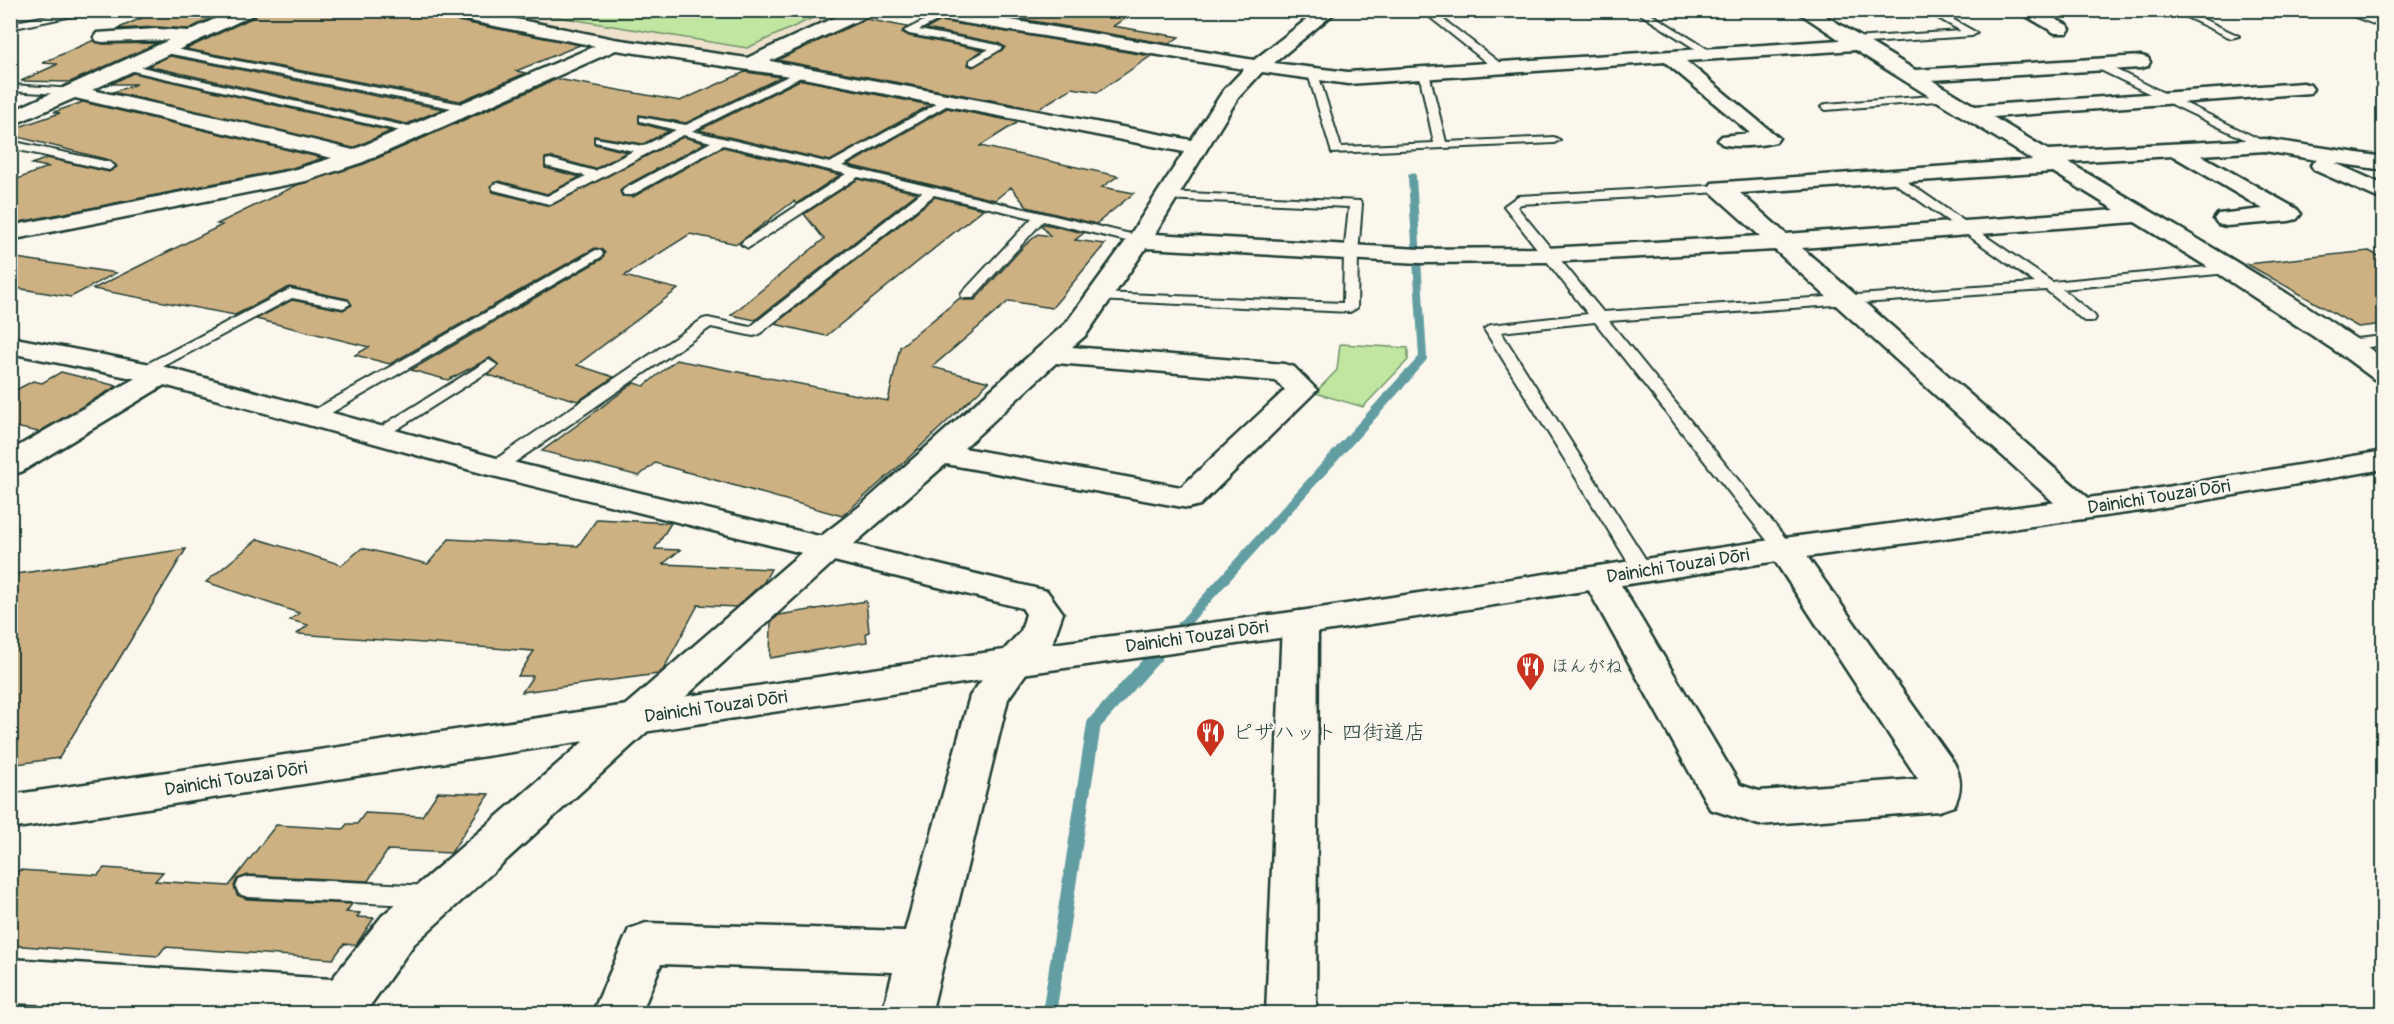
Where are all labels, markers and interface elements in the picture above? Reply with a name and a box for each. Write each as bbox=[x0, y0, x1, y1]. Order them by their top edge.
street label: Dainichi Touzai Dōri bbox=[2086, 474, 2232, 520]
street label: Dainichi Touzai Dōri bbox=[1605, 543, 1751, 589]
street label: Dainichi Touzai Dōri bbox=[1124, 616, 1270, 658]
restaurant icon: ほんがね bbox=[1514, 650, 1546, 692]
place label: ほんがね bbox=[1551, 655, 1623, 678]
street label: Dainichi Touzai Dōri bbox=[643, 686, 789, 728]
restaurant icon: ピザハット 四街道店 bbox=[1195, 716, 1227, 758]
place label: ピザハット 四街道店 bbox=[1232, 719, 1426, 746]
street label: Dainichi Touzai Dōri bbox=[163, 756, 309, 802]

